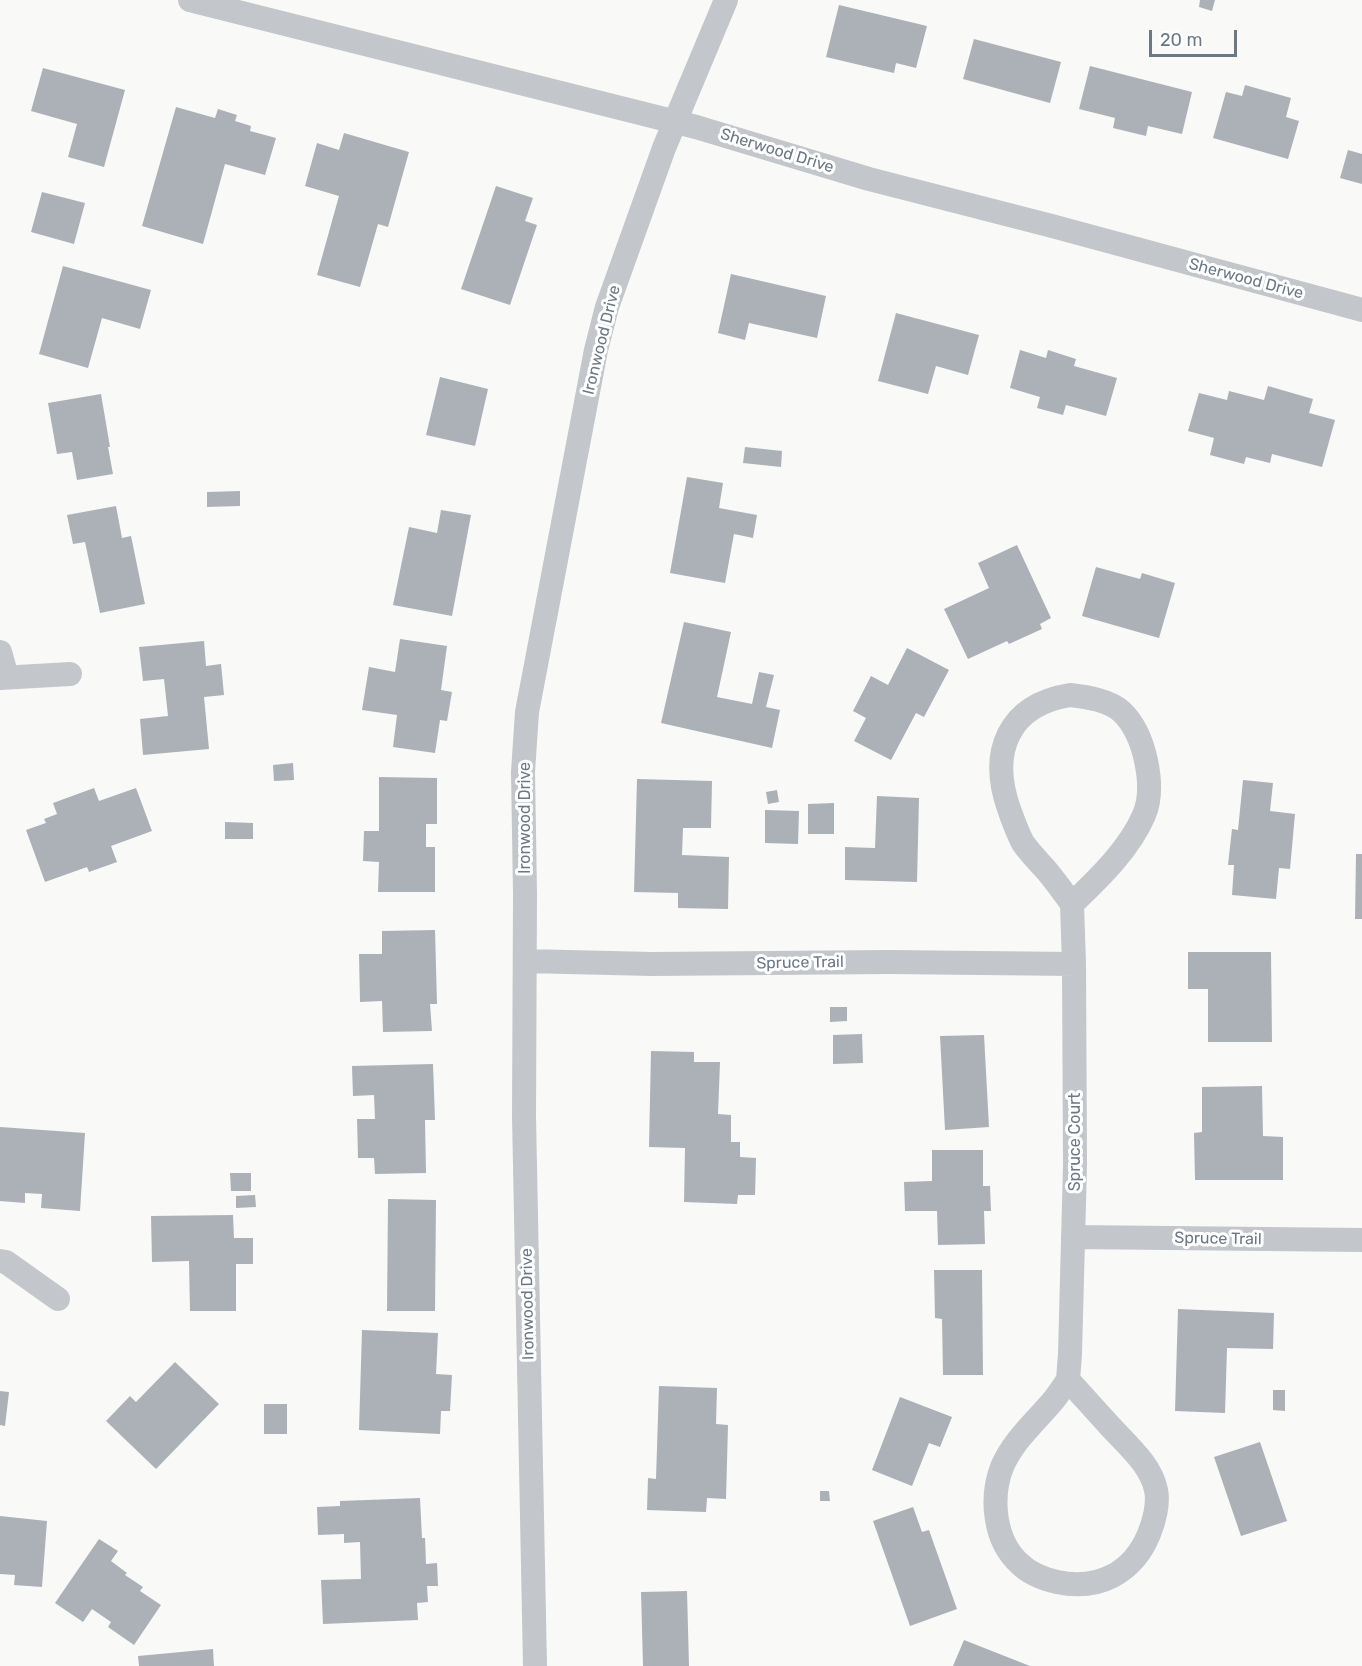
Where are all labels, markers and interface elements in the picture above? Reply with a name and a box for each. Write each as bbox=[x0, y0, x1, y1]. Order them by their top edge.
scale bar bbox=[1152, 18, 1240, 56]
text: 20 m bbox=[1160, 29, 1202, 51]
street label: Sherwood Drive bbox=[718, 125, 836, 177]
street label: Sherwood Drive bbox=[1187, 255, 1305, 303]
street label: Ironwood Drive bbox=[579, 283, 625, 397]
street label: Ironwood Drive bbox=[515, 762, 535, 874]
street label: Spruce Trail bbox=[756, 953, 844, 973]
street label: Spruce Court bbox=[1065, 1093, 1085, 1191]
street label: Spruce Trail bbox=[1174, 1229, 1262, 1249]
street label: Ironwood Drive bbox=[517, 1248, 539, 1360]

